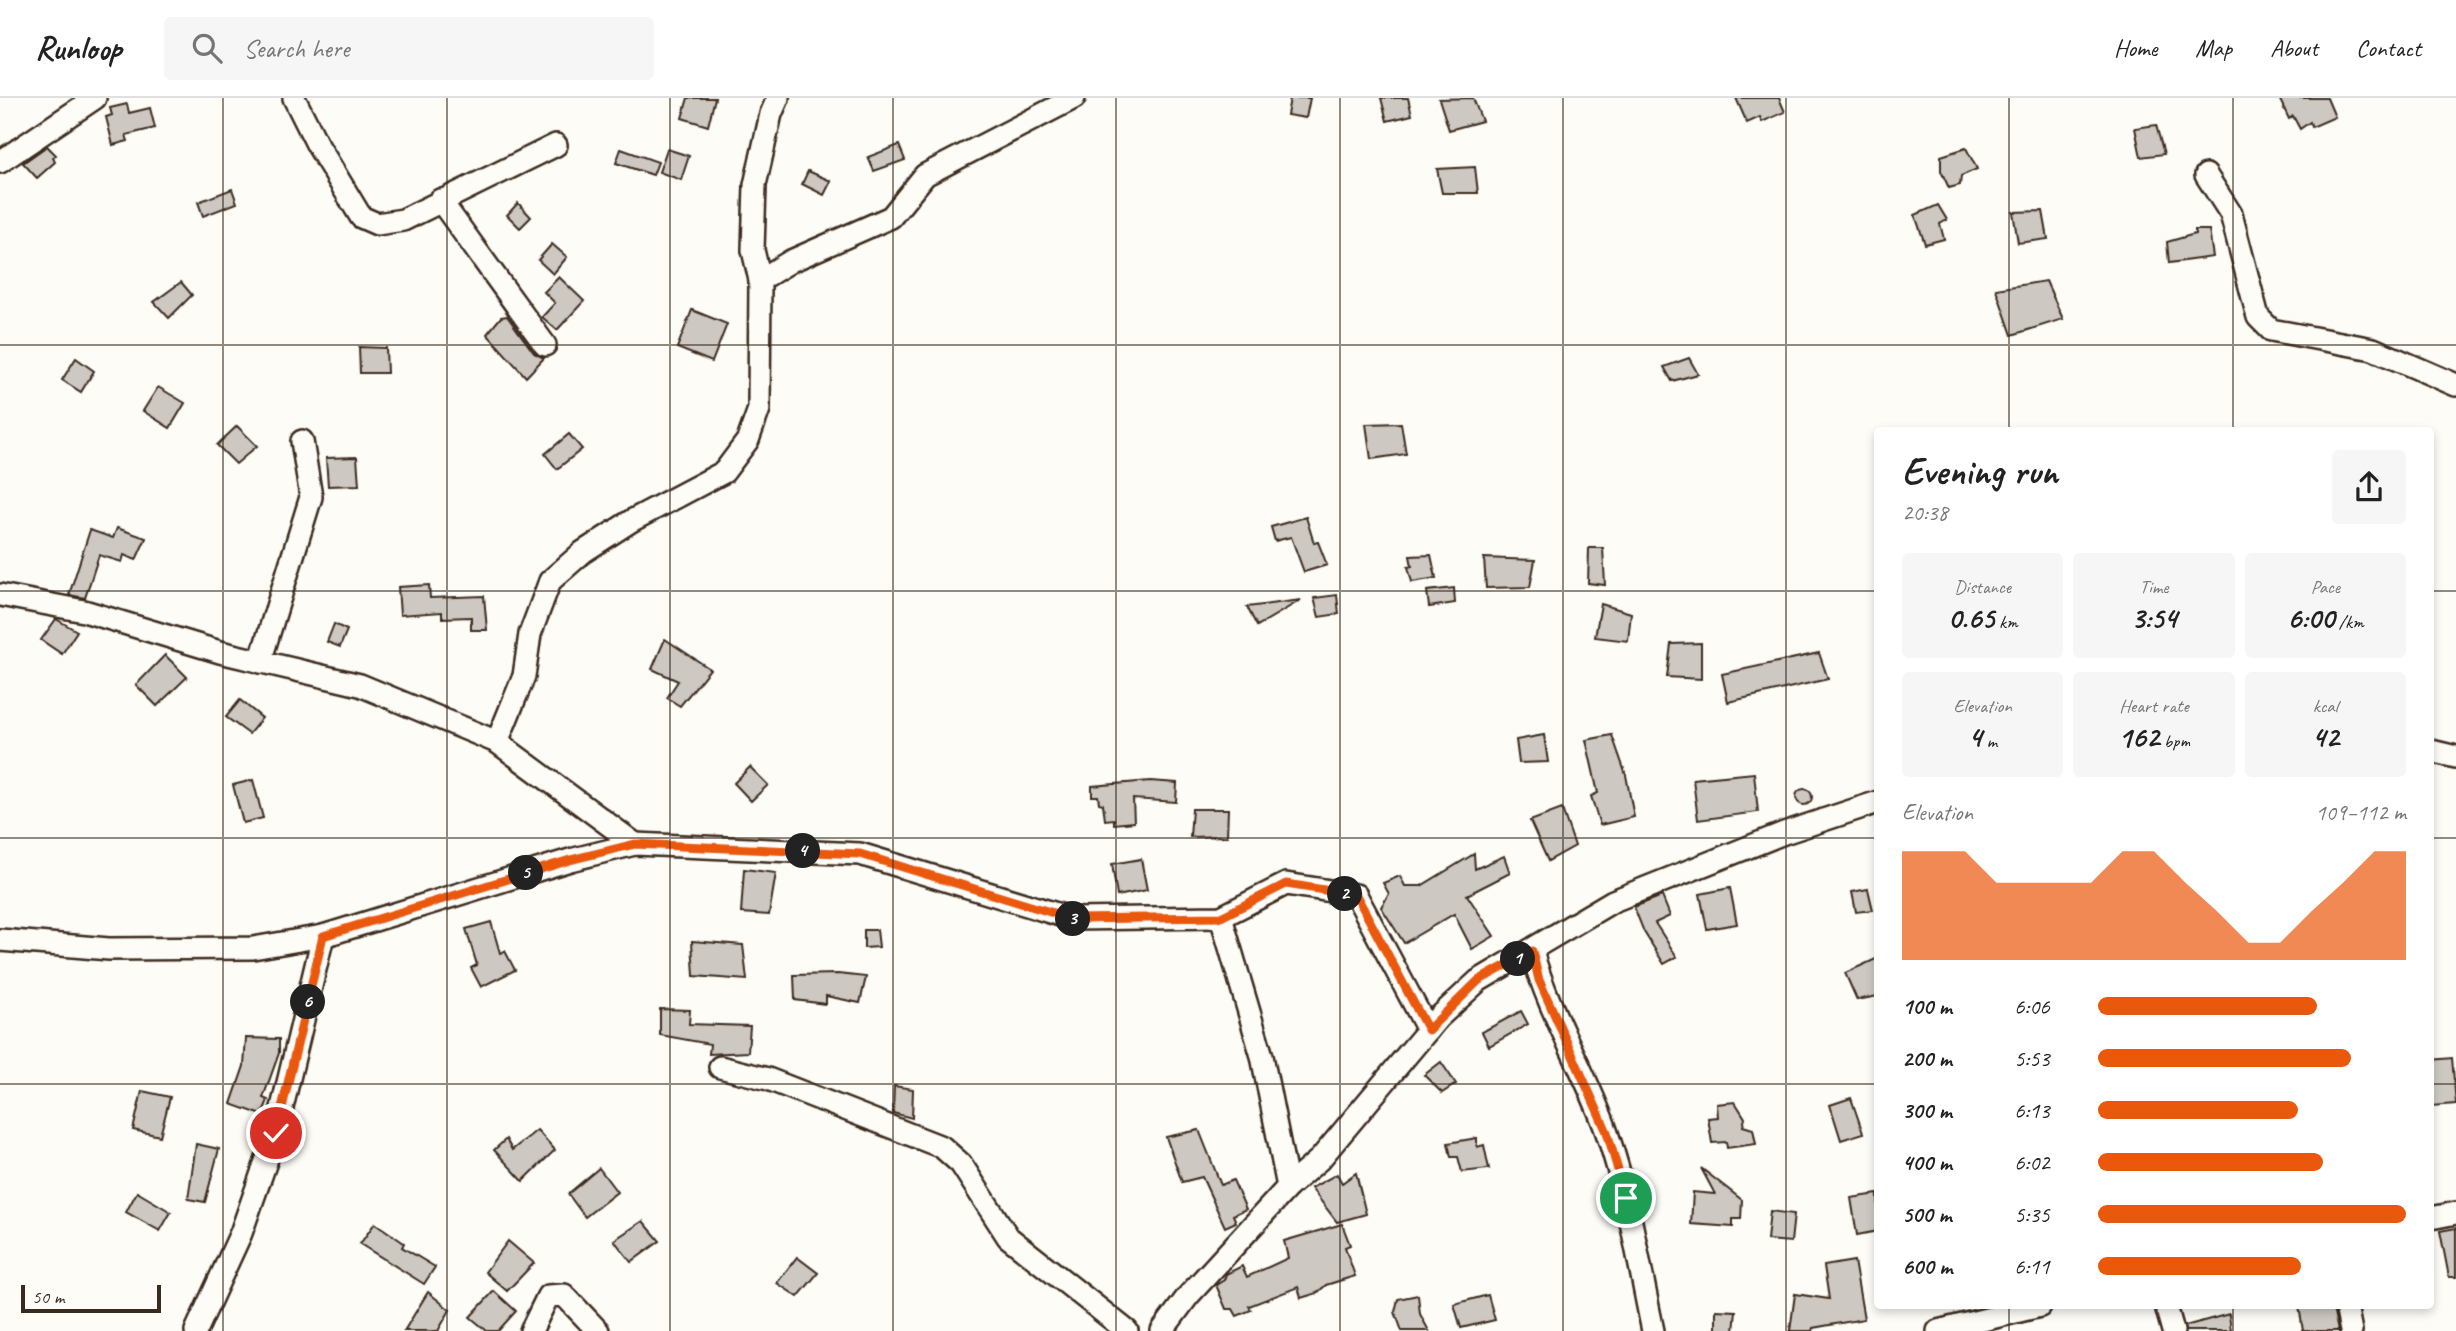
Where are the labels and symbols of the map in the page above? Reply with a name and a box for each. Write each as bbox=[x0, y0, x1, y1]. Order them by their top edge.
pin: 4 bbox=[786, 834, 820, 868]
pin: 5 bbox=[508, 856, 544, 890]
pin: 2 bbox=[1328, 876, 1362, 912]
pin: 3 bbox=[1056, 902, 1090, 936]
pin: 1 bbox=[1500, 942, 1536, 976]
pin: 6 bbox=[290, 984, 326, 1020]
pin bbox=[246, 1103, 306, 1163]
pin bbox=[1596, 1168, 1656, 1228]
scale bar bbox=[21, 1282, 161, 1314]

